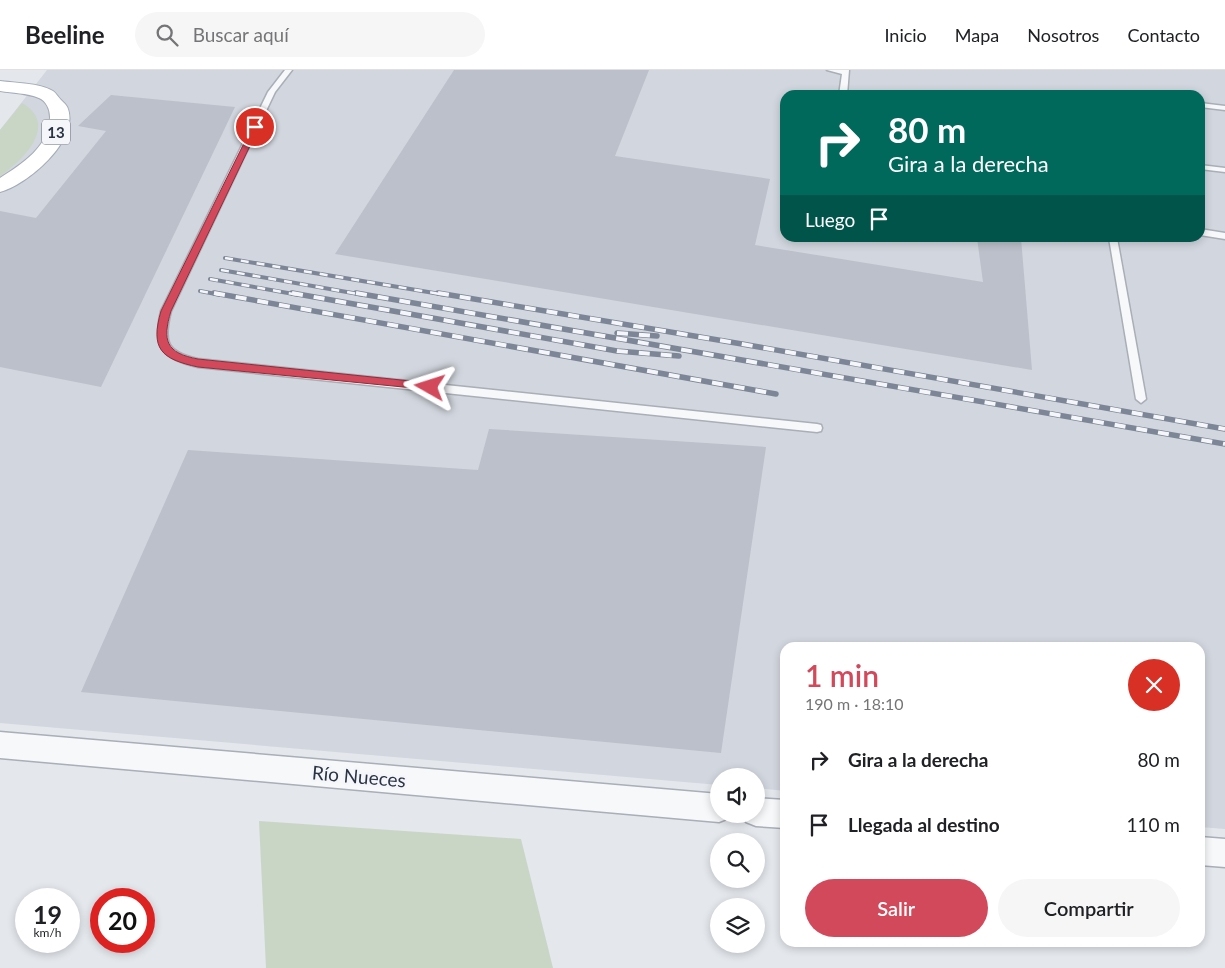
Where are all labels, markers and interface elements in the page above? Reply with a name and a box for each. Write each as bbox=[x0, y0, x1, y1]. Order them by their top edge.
search box bbox=[135, 12, 485, 57]
text: Beeline bbox=[25, 20, 105, 49]
icon: search bbox=[153, 21, 181, 49]
text: Buscar aquí bbox=[193, 23, 289, 46]
text: Inicio bbox=[884, 24, 927, 46]
text: Mapa bbox=[955, 24, 999, 46]
text: Nosotros bbox=[1027, 24, 1099, 46]
text: Contacto bbox=[1127, 24, 1200, 46]
pin bbox=[234, 106, 276, 148]
text: 80 m bbox=[888, 108, 966, 150]
icon: right bbox=[805, 110, 870, 175]
icon: arrive bbox=[241, 113, 269, 141]
road number: 13 bbox=[42, 120, 70, 144]
text: Gira a la derecha bbox=[888, 150, 1049, 177]
icon: arrive bbox=[865, 205, 893, 233]
text: Luego bbox=[805, 208, 855, 231]
position arrow bbox=[403, 360, 455, 412]
text: 1 min bbox=[805, 657, 879, 693]
button: close bbox=[1128, 659, 1180, 711]
text: 190 m · 18:10 bbox=[805, 694, 904, 713]
icon: right bbox=[805, 746, 833, 774]
text: Gira a la derecha bbox=[848, 748, 988, 771]
text: 80 m bbox=[1137, 748, 1180, 771]
street label: Río Nueces bbox=[311, 760, 407, 792]
map controls bbox=[710, 768, 765, 953]
button: sound bbox=[710, 768, 765, 823]
icon: arrive bbox=[805, 811, 833, 839]
text: Llegada al destino bbox=[848, 813, 1000, 836]
text: 110 m bbox=[1126, 813, 1180, 836]
button: search bbox=[710, 833, 765, 888]
button: Salir bbox=[805, 879, 988, 937]
button: Compartir bbox=[998, 879, 1180, 937]
speed limit sign: 20 bbox=[90, 888, 155, 953]
button: layers bbox=[710, 898, 765, 953]
text: 19 bbox=[33, 899, 62, 929]
text: km/h bbox=[33, 925, 62, 940]

